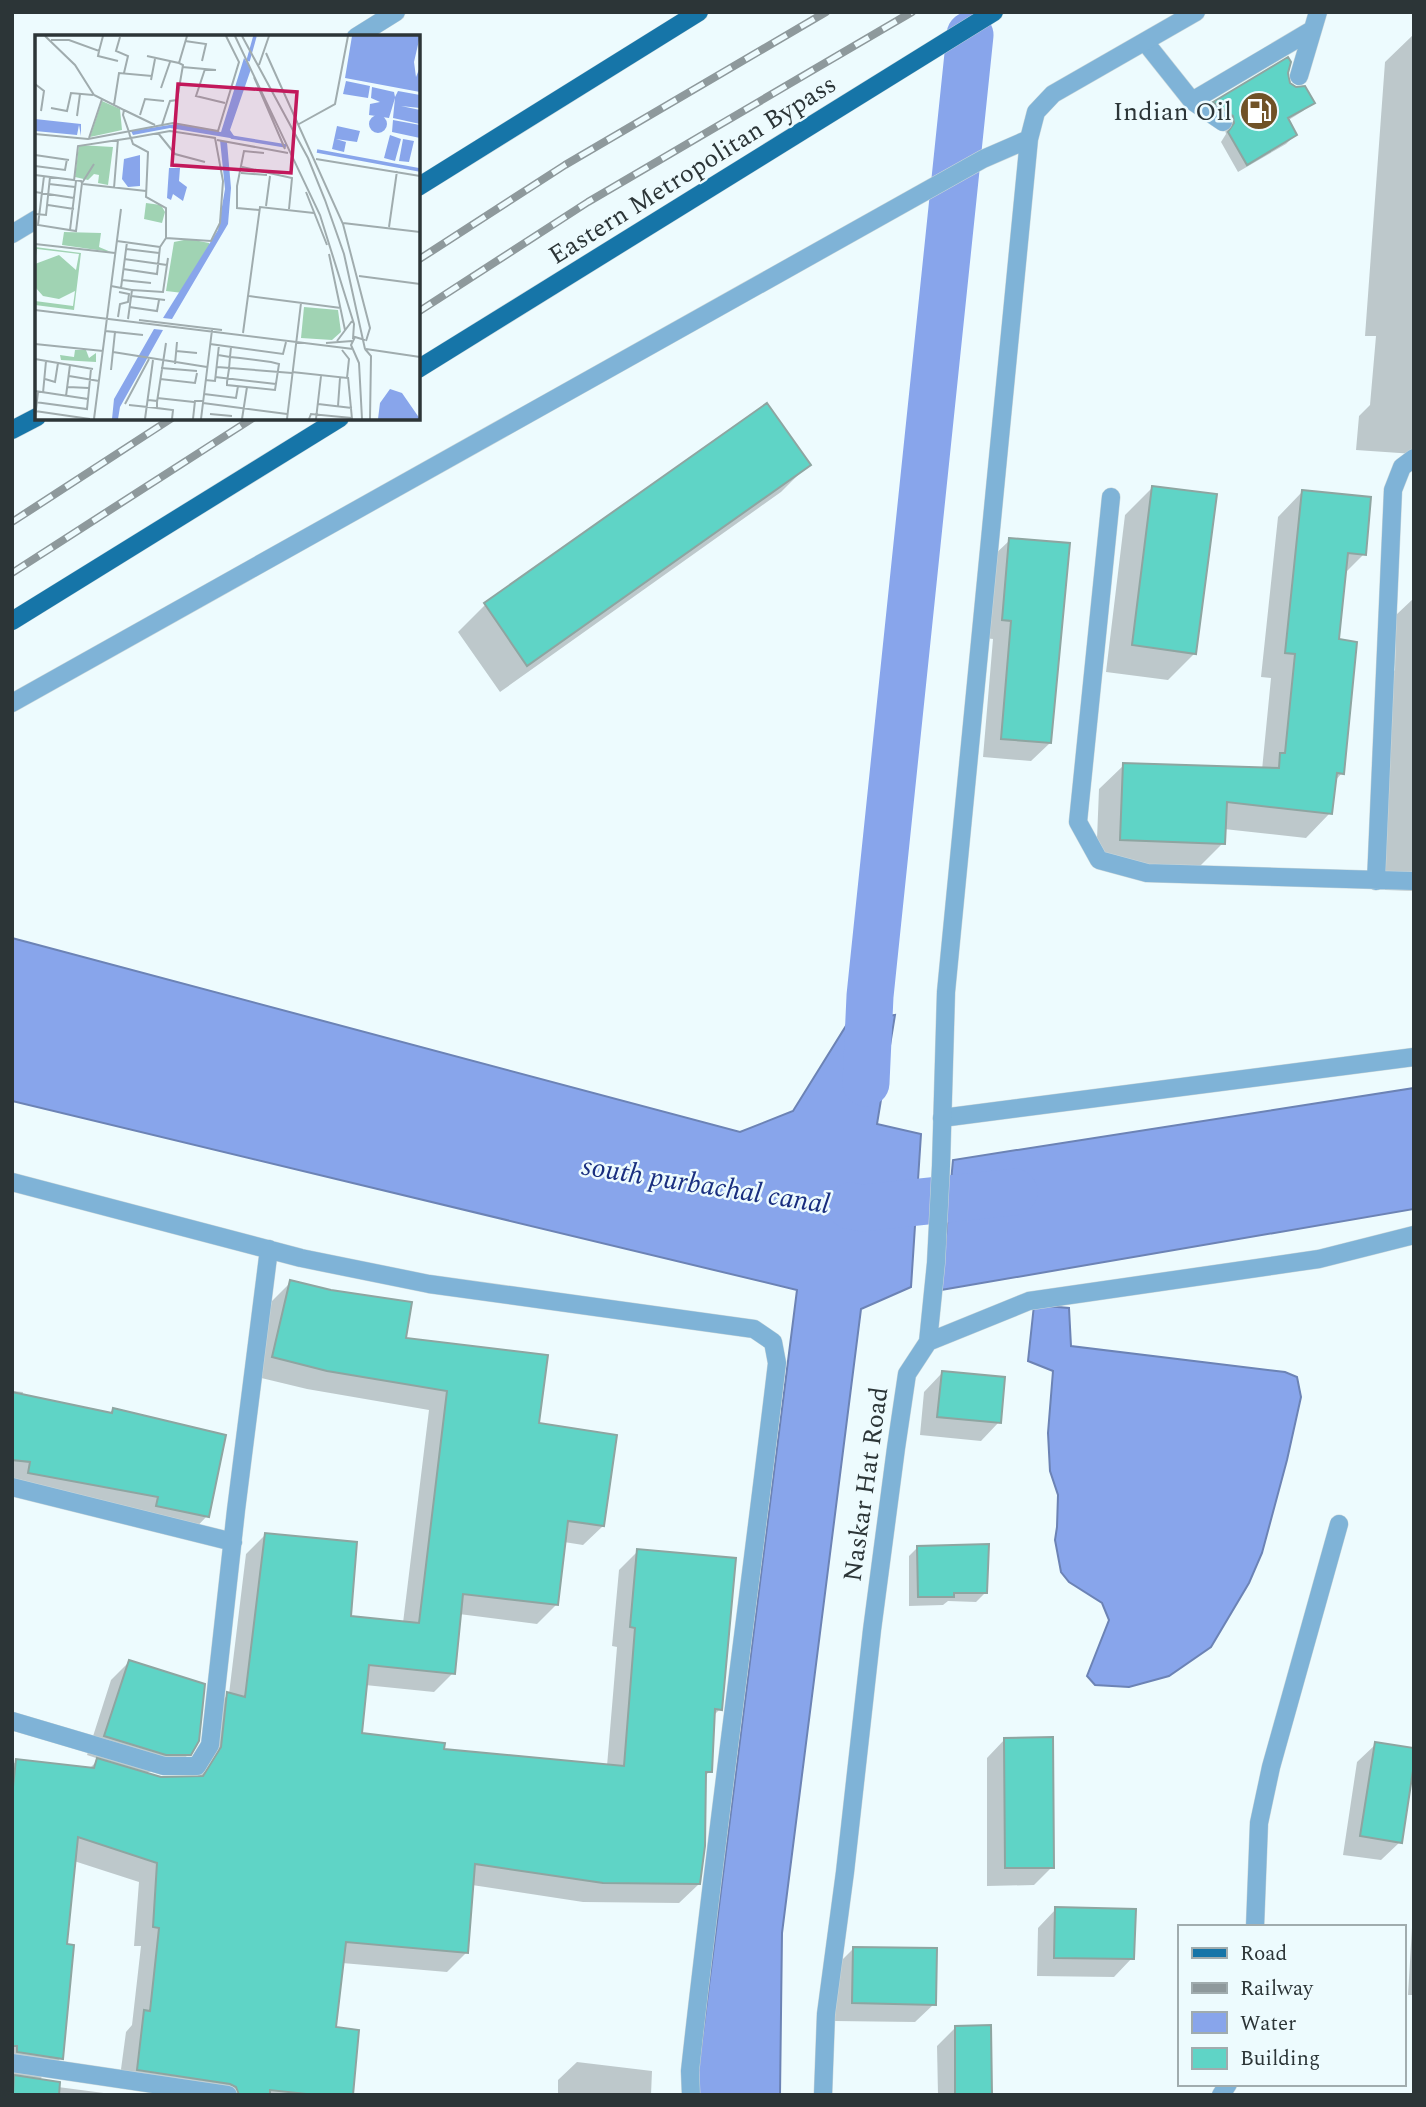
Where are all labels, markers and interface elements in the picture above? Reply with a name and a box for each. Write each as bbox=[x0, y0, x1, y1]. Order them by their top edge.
inset map bbox=[35, 35, 420, 420]
street label: Eastern Metropolitan Bypass bbox=[541, 65, 844, 275]
fuel station icon: Indian Oil bbox=[1238, 90, 1280, 132]
place label: Indian Oil bbox=[1113, 92, 1232, 132]
water label: south purbachal canal bbox=[579, 1145, 833, 1226]
street label: Naskar Hat Road bbox=[833, 1384, 899, 1584]
legend bbox=[1178, 1925, 1405, 2086]
text: Road bbox=[1240, 1938, 1287, 1970]
text: Railway bbox=[1240, 1973, 1314, 2005]
text: Water bbox=[1240, 2008, 1296, 2040]
text: Building bbox=[1240, 2043, 1320, 2075]

